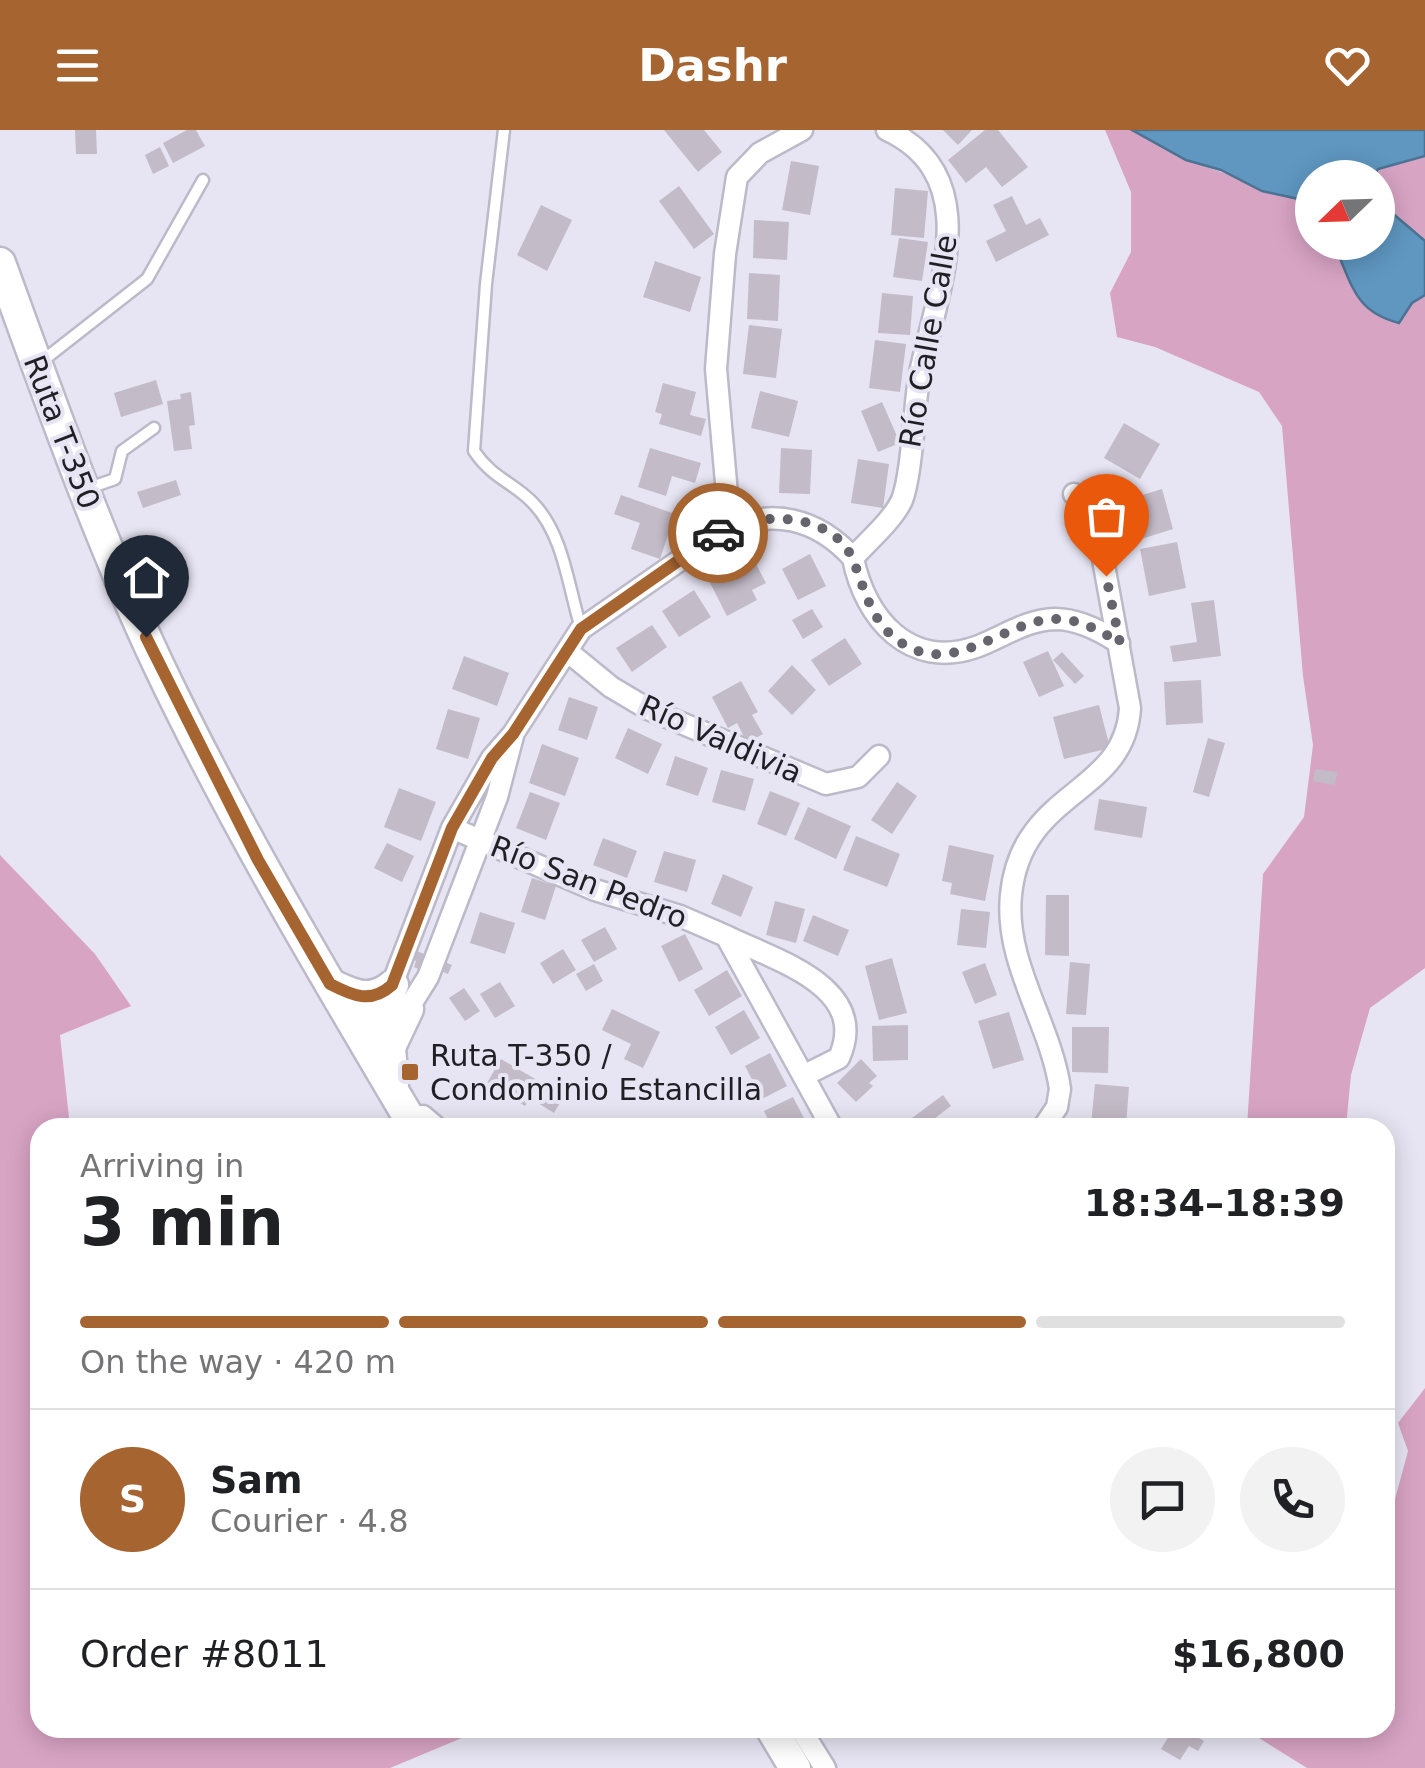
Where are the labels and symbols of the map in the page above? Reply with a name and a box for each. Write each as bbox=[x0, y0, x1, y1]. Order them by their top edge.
north arrow bbox=[1295, 160, 1395, 260]
street label: Río Calle Calle bbox=[892, 232, 964, 450]
street label: Ruta T-350 bbox=[17, 350, 107, 514]
pin bbox=[1064, 474, 1149, 577]
courier bbox=[668, 483, 768, 583]
pin bbox=[104, 535, 189, 638]
street label: Río Valdivia bbox=[634, 688, 808, 790]
street label: Río San Pedro bbox=[486, 828, 692, 936]
place label: Ruta T-350 / Condominio Estancilla bbox=[430, 1038, 762, 1107]
marker: Ruta T-350 / Condominio Estancilla bbox=[399, 1061, 421, 1083]

